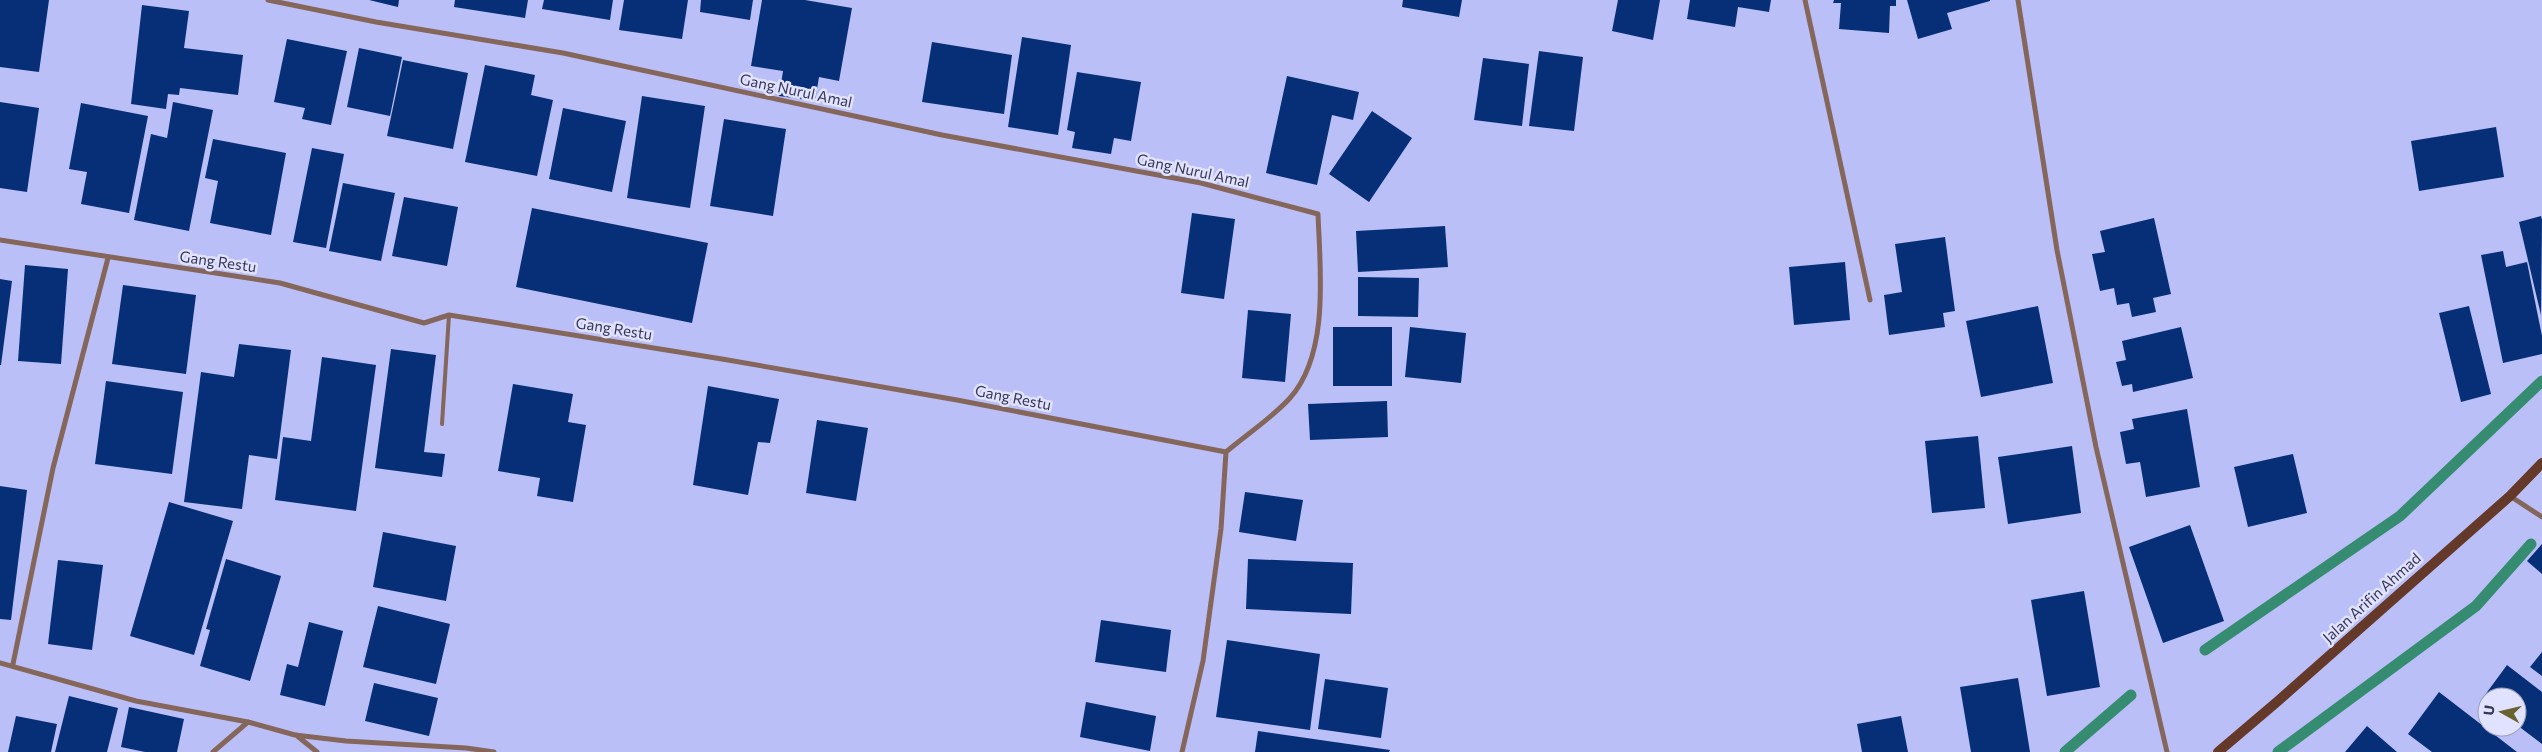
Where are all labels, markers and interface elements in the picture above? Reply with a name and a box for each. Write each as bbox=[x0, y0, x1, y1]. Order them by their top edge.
street label: Gang Nurul Amal bbox=[738, 69, 854, 111]
street label: Gang Nurul Amal bbox=[1135, 149, 1251, 191]
street label: Gang Restu bbox=[179, 247, 258, 275]
street label: Gang Restu bbox=[575, 313, 654, 343]
street label: Gang Restu bbox=[974, 381, 1053, 413]
street label: Jalan Arifin Ahmad bbox=[2319, 549, 2424, 646]
north arrow bbox=[2477, 687, 2527, 737]
text: U bbox=[2480, 704, 2498, 716]

